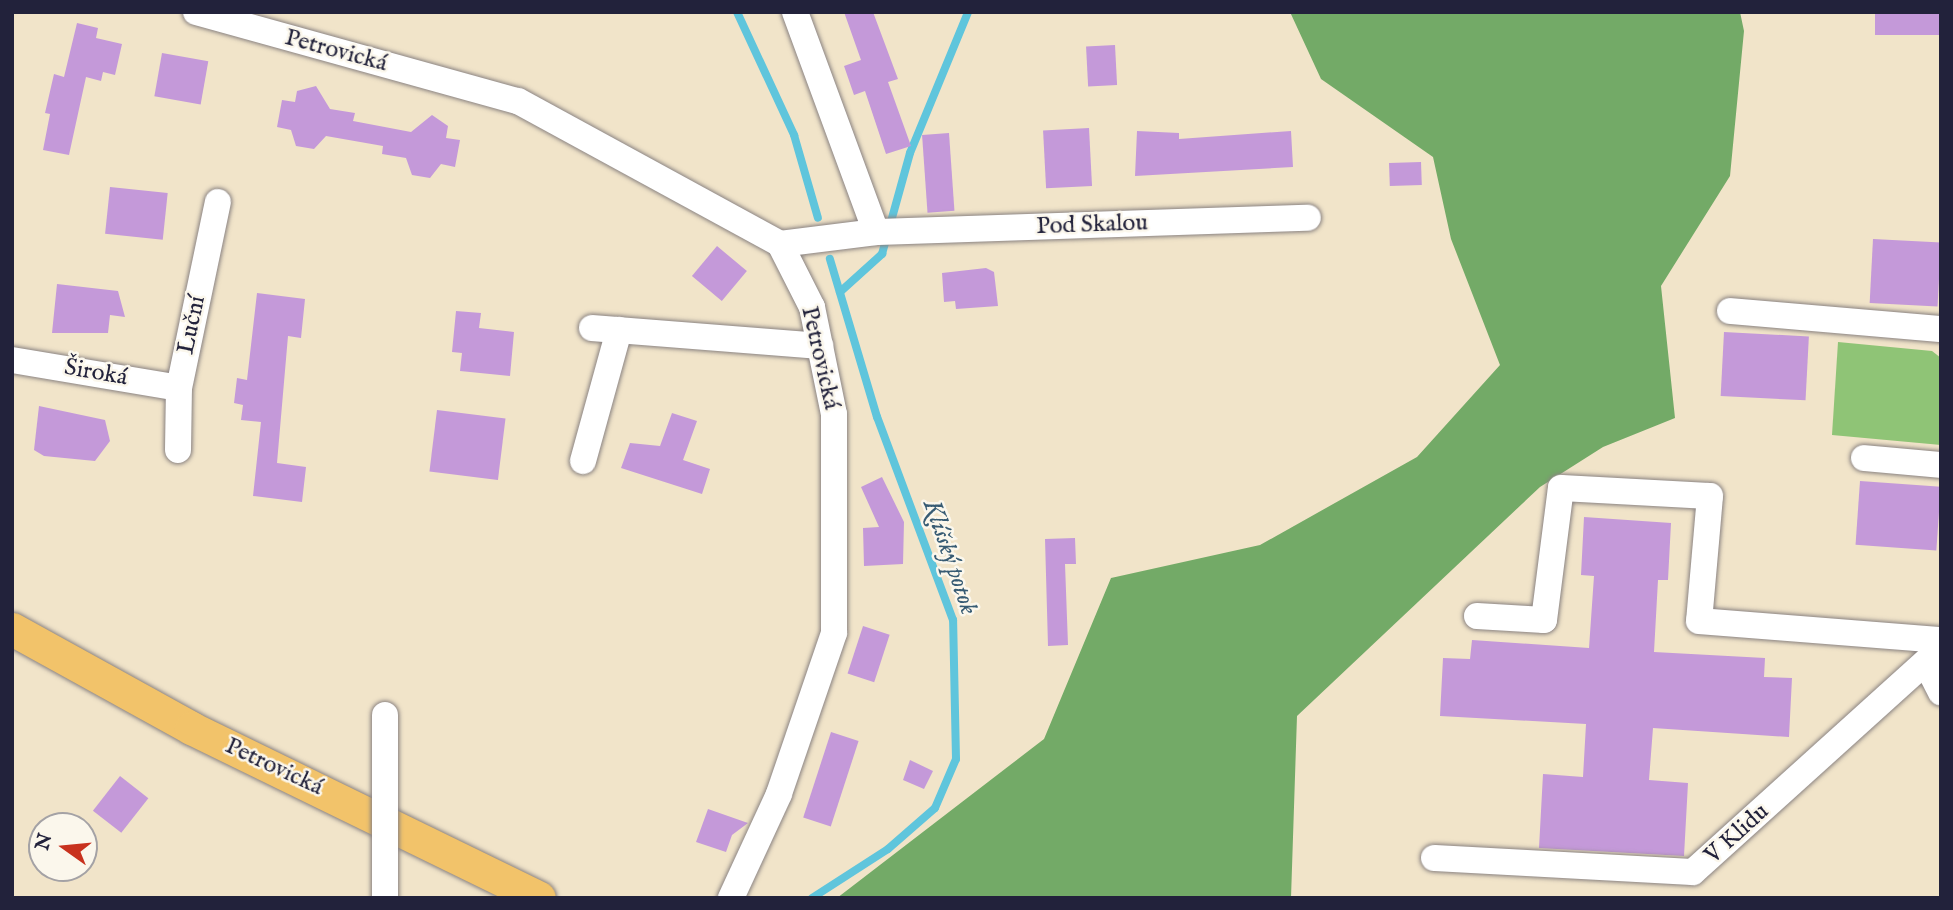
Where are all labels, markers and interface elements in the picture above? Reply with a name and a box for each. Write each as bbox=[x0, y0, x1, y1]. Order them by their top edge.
street label: Petrovická bbox=[282, 24, 390, 78]
street label: Pod Skalou bbox=[1036, 209, 1148, 241]
street label: Luční bbox=[172, 293, 212, 357]
street label: Petrovická bbox=[794, 304, 846, 412]
street label: Široká bbox=[62, 353, 130, 393]
water label: Klíšský potok bbox=[916, 495, 984, 619]
street label: Petrovická bbox=[220, 732, 328, 802]
street label: V Klidu bbox=[1699, 798, 1775, 870]
north arrow bbox=[28, 812, 98, 882]
text: N bbox=[31, 831, 58, 853]

